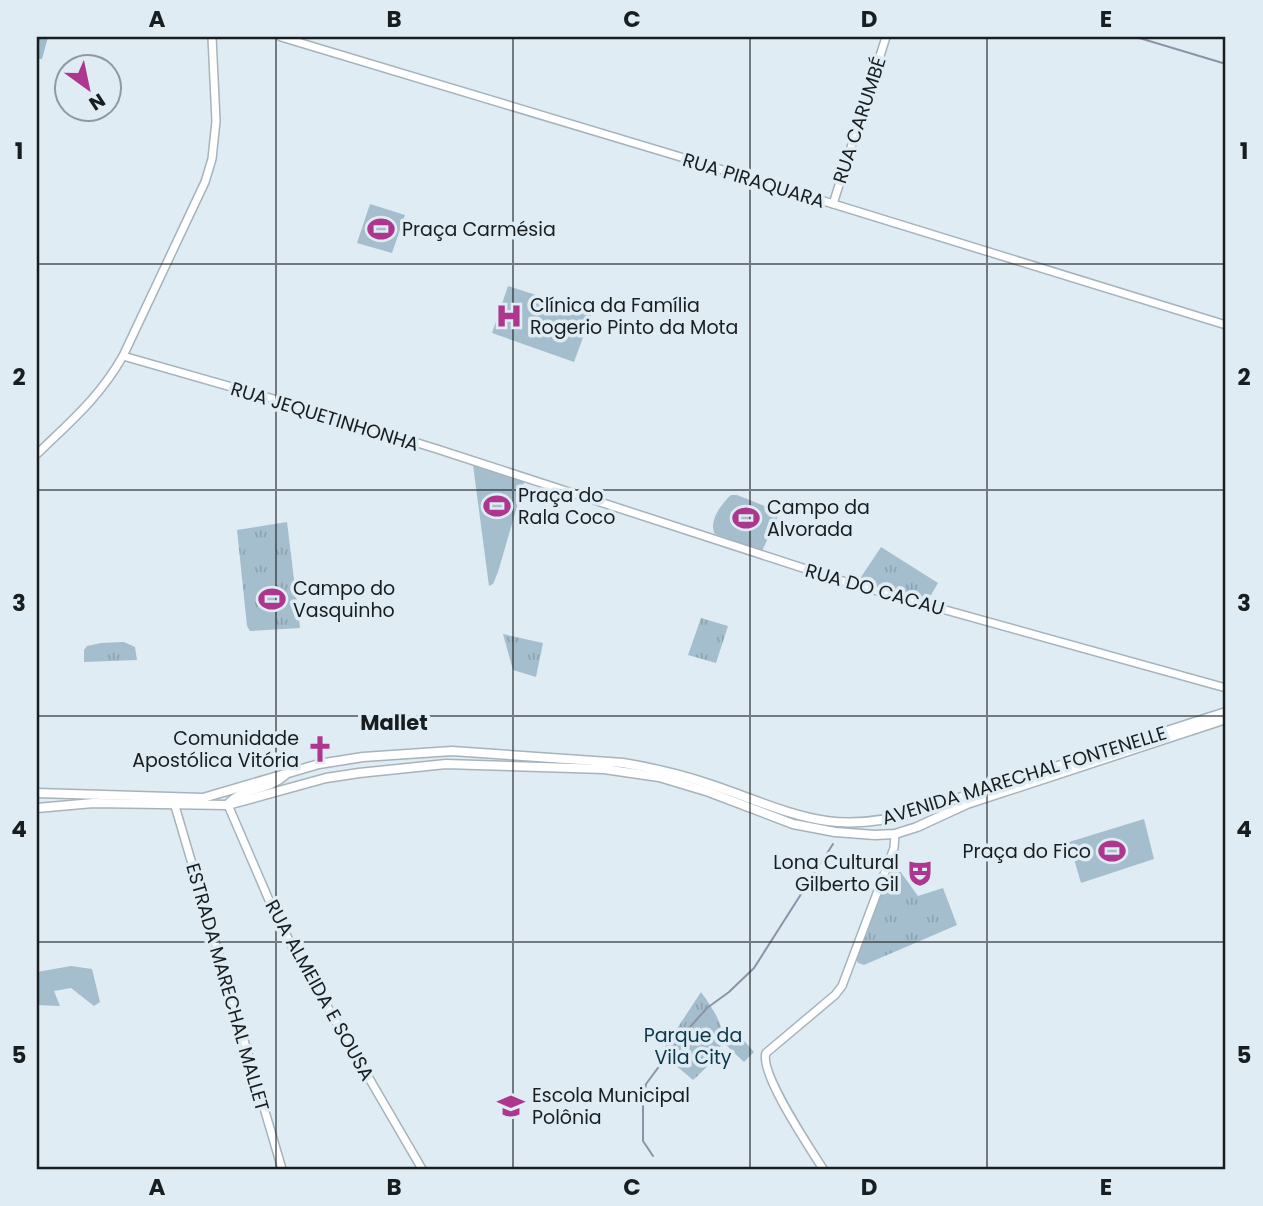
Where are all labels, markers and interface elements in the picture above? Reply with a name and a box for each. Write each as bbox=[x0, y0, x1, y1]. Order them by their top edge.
text: A bbox=[149, 3, 166, 35]
text: B bbox=[386, 3, 402, 35]
text: C bbox=[623, 3, 641, 35]
text: D bbox=[861, 3, 877, 35]
text: E bbox=[1100, 3, 1112, 35]
north arrow bbox=[52, 52, 122, 122]
street label: RUA CARUMBÉ bbox=[826, 53, 893, 187]
text: N bbox=[84, 87, 110, 117]
text: 1 bbox=[15, 135, 23, 167]
text: 1 bbox=[1240, 135, 1248, 167]
street label: RUA PIRAQUARA bbox=[679, 146, 828, 215]
sports icon: Praça Carmésia bbox=[366, 214, 396, 244]
place label: Praça Carmésia bbox=[402, 216, 556, 243]
place label: Clínica da Família Rogerio Pinto da Mota bbox=[530, 292, 738, 341]
hospital icon: Clínica da Família Rogerio Pinto da Mota bbox=[494, 301, 524, 331]
text: 2 bbox=[12, 361, 26, 393]
text: 2 bbox=[1237, 361, 1251, 393]
street label: RUA JEQUETINHONHA bbox=[228, 375, 422, 458]
place label: Praça do Rala Coco bbox=[518, 482, 616, 531]
sports icon: Praça do Rala Coco bbox=[482, 491, 512, 521]
place label: Campo da Alvorada bbox=[767, 494, 870, 543]
sports icon: Campo da Alvorada bbox=[731, 503, 761, 533]
street label: RUA DO CACAU bbox=[802, 557, 948, 622]
place label: Campo do Vasquinho bbox=[293, 575, 395, 624]
sports icon: Campo do Vasquinho bbox=[257, 584, 287, 614]
text: 3 bbox=[12, 587, 26, 619]
text: 3 bbox=[1237, 587, 1251, 619]
district label: Mallet bbox=[360, 708, 428, 737]
street label: AVENIDA MARECHAL FONTENELLE bbox=[879, 719, 1170, 832]
place label: Comunidade Apostólica Vitória bbox=[132, 725, 299, 774]
church icon: Comunidade Apostólica Vitória bbox=[305, 734, 335, 764]
text: 4 bbox=[11, 813, 27, 845]
text: 4 bbox=[1236, 813, 1252, 845]
sports icon: Praça do Fico bbox=[1097, 836, 1127, 866]
place label: Praça do Fico bbox=[963, 838, 1091, 865]
place label: Lona Cultural Gilberto Gil bbox=[773, 849, 899, 898]
theatre icon: Lona Cultural Gilberto Gil bbox=[905, 858, 935, 888]
street label: ESTRADA MARECHAL MALLET bbox=[179, 860, 276, 1114]
street label: RUA ALMEIDA E SOUSA bbox=[259, 895, 381, 1086]
park label: Parque da Vila City bbox=[644, 1022, 742, 1071]
text: 5 bbox=[12, 1039, 26, 1071]
text: 5 bbox=[1237, 1039, 1251, 1071]
place label: Escola Municipal Polônia bbox=[532, 1082, 690, 1131]
school or university icon: Escola Municipal Polônia bbox=[496, 1091, 526, 1121]
text: A bbox=[149, 1171, 166, 1203]
text: B bbox=[386, 1171, 402, 1203]
text: C bbox=[623, 1171, 641, 1203]
text: D bbox=[861, 1171, 877, 1203]
text: E bbox=[1100, 1171, 1112, 1203]

